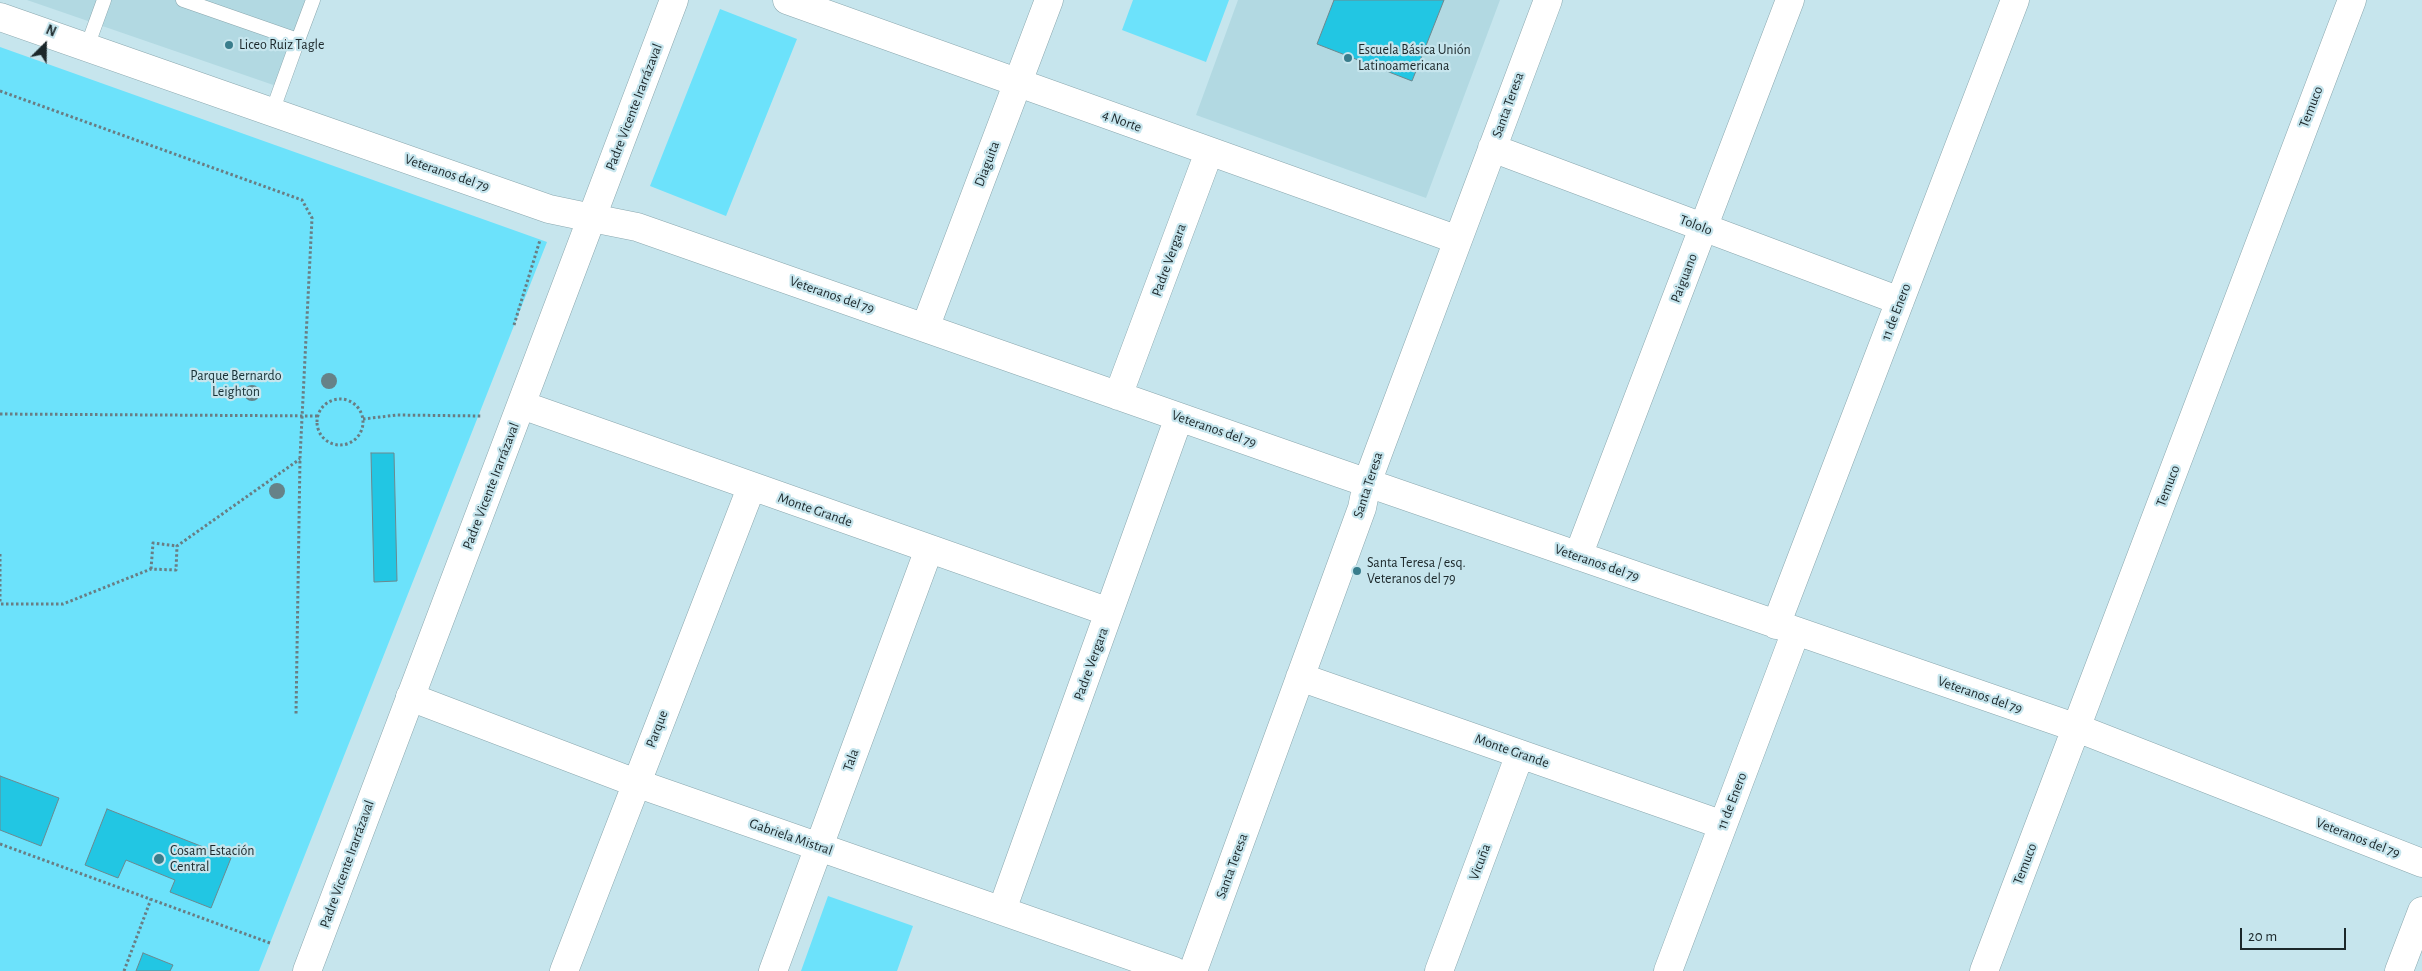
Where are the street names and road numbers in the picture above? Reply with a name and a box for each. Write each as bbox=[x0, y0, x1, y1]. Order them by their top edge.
street label: Padre Vicente Irarrázaval bbox=[602, 41, 666, 173]
street label: Santa Teresa bbox=[1488, 70, 1528, 140]
street label: Temuco bbox=[2295, 84, 2327, 130]
street label: 4 Norte bbox=[1100, 106, 1144, 136]
street label: Diaguita bbox=[971, 139, 1003, 189]
street label: Veteranos del 79 bbox=[402, 151, 492, 195]
street label: Tololo bbox=[1677, 211, 1715, 239]
street label: Padre Vergara bbox=[1148, 221, 1190, 299]
street label: Paiguano bbox=[1667, 251, 1701, 305]
street label: Veteranos del 79 bbox=[787, 273, 877, 317]
street label: 11 de Enero bbox=[1877, 281, 1915, 343]
street label: Veteranos del 79 bbox=[1169, 407, 1259, 451]
street label: Padre Vicente Irarrázaval bbox=[459, 420, 523, 552]
street label: Santa Teresa bbox=[1349, 450, 1387, 520]
street label: Temuco bbox=[2152, 463, 2184, 509]
street label: Monte Grande bbox=[776, 489, 854, 531]
street label: Veteranos del 79 bbox=[1552, 541, 1642, 585]
street label: Padre Vergara bbox=[1070, 625, 1112, 703]
street label: Veteranos del 79 bbox=[1935, 673, 2025, 717]
street label: Parque bbox=[642, 708, 672, 750]
street label: Monte Grande bbox=[1473, 730, 1551, 772]
street label: Tala bbox=[839, 747, 863, 773]
street label: 11 de Enero bbox=[1713, 770, 1751, 832]
street label: Padre Vicente Irarrázaval bbox=[316, 798, 378, 930]
street label: Veteranos del 79 bbox=[2314, 814, 2402, 862]
street label: Gabriela Mistral bbox=[747, 815, 835, 859]
street label: Santa Teresa bbox=[1212, 831, 1252, 901]
street label: Temuco bbox=[2009, 841, 2041, 887]
street label: Vicuña bbox=[1465, 842, 1495, 882]

